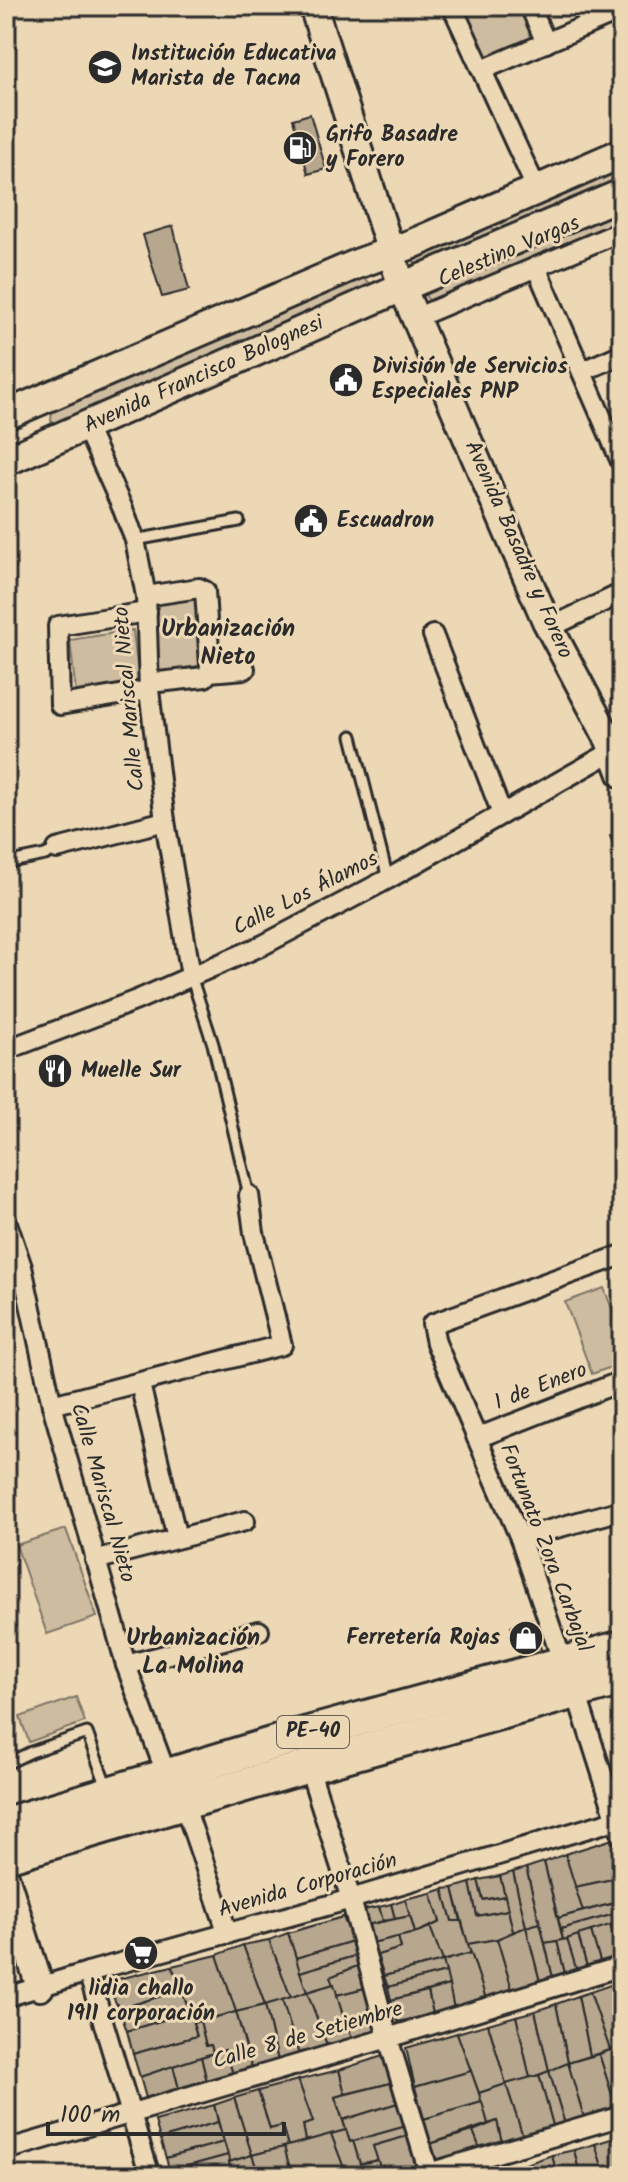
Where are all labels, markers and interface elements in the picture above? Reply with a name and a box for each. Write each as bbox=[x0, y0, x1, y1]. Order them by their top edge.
place label: Institución Educativa Marista de Tacna bbox=[131, 37, 336, 97]
school or university icon: Institución Educativa Marista de Tacna bbox=[86, 48, 124, 86]
place label: Grifo Basadre y Forero bbox=[325, 118, 458, 178]
fuel station icon: Grifo Basadre y Forero bbox=[281, 129, 319, 167]
street label: Celestino Vargas bbox=[432, 206, 586, 298]
street label: Avenida Francisco Bolognesi bbox=[78, 306, 330, 444]
place label: División de Servicios Especiales PNP bbox=[372, 350, 568, 410]
public building icon: División de Servicios Especiales PNP bbox=[327, 361, 365, 399]
street label: Avenida Basadre y Forero bbox=[454, 435, 582, 665]
public building icon: Escuadron bbox=[292, 502, 330, 540]
place label: Escuadron bbox=[337, 504, 434, 539]
street label: Calle Mariscal Nieto bbox=[104, 605, 156, 793]
district label: Urbanización Nieto bbox=[161, 610, 295, 677]
street label: Calle Los Álamos bbox=[227, 842, 385, 946]
restaurant icon: Muelle Sur bbox=[36, 1052, 74, 1090]
place label: Muelle Sur bbox=[81, 1054, 182, 1089]
street label: 1 de Enero bbox=[489, 1353, 593, 1421]
street label: Calle Mariscal Nieto bbox=[60, 1399, 144, 1587]
street label: Fortunato Zora Carbajal bbox=[489, 1438, 601, 1658]
district label: Urbanización La Molina bbox=[126, 1619, 260, 1686]
shop icon: Ferretería Rojas bbox=[507, 1619, 545, 1657]
place label: Ferretería Rojas bbox=[346, 1621, 501, 1656]
road number: PE-40 bbox=[277, 1716, 349, 1748]
street label: Avenida Corporación bbox=[214, 1844, 402, 1928]
supermarket icon: lidia challo 1911 corporación bbox=[122, 1934, 160, 1972]
place label: lidia challo 1911 corporación bbox=[67, 1972, 215, 2032]
street label: Calle 8 de Setiembre bbox=[209, 1992, 407, 2080]
scale bar bbox=[48, 2086, 284, 2136]
text: 100 m bbox=[60, 2096, 120, 2135]

